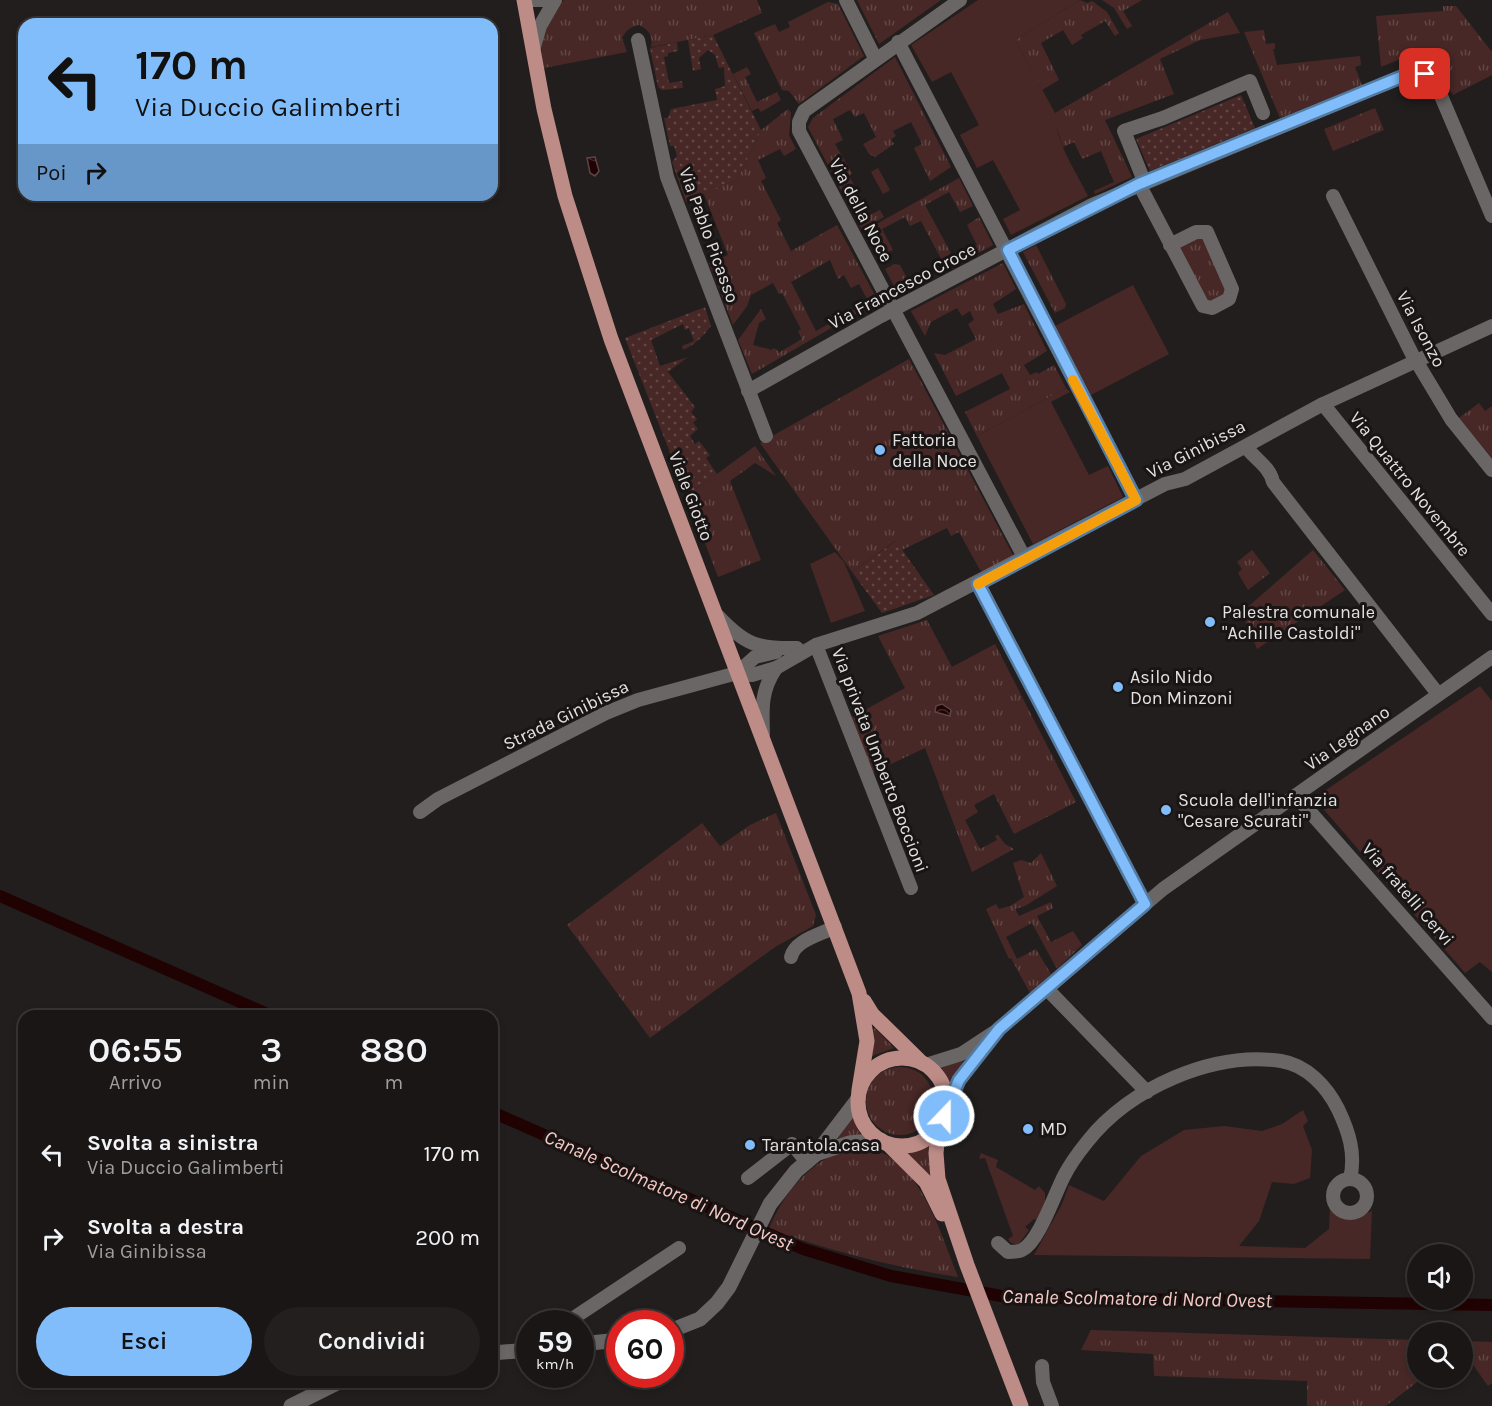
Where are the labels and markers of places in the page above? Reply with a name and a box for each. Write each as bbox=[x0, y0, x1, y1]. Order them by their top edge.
pin bbox=[1399, 48, 1450, 99]
place label: Fattoria della Noce bbox=[892, 429, 977, 472]
marker: Fattoria della Noce bbox=[873, 443, 887, 457]
place label: Palestra comunale "Achille Castoldi" bbox=[1222, 601, 1375, 644]
marker: Palestra comunale "Achille Castoldi" bbox=[1203, 615, 1217, 629]
place label: Asilo Nido Don Minzoni bbox=[1130, 666, 1233, 709]
marker: Asilo Nido Don Minzoni bbox=[1111, 680, 1125, 694]
place label: Scuola dell'infanzia "Cesare Scurati" bbox=[1178, 789, 1338, 832]
marker: Scuola dell'infanzia "Cesare Scurati" bbox=[1159, 803, 1173, 817]
place label: MD bbox=[1040, 1118, 1067, 1140]
marker: MD bbox=[1021, 1122, 1035, 1136]
place label: Tarantola.casa bbox=[762, 1134, 880, 1156]
marker: Tarantola.casa bbox=[743, 1138, 757, 1152]

